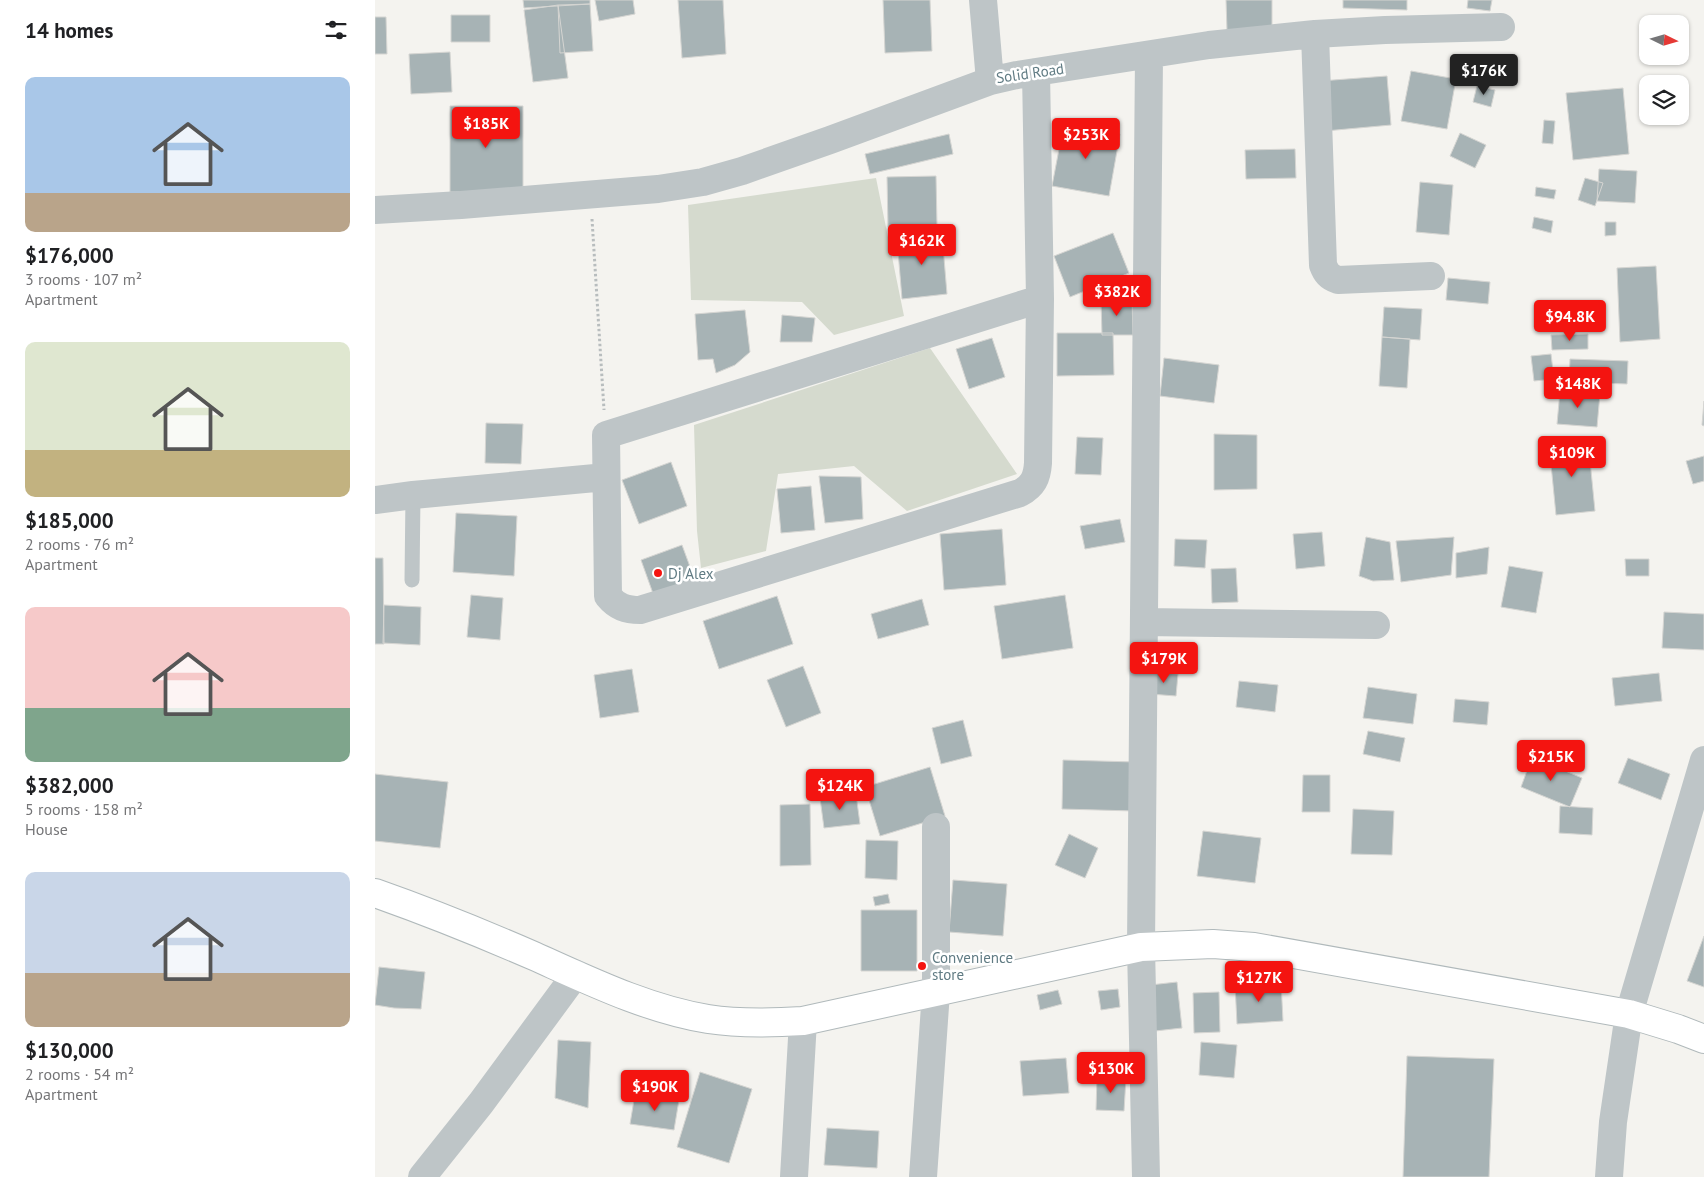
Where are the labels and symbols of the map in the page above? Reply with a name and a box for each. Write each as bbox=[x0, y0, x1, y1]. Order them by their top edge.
north arrow bbox=[1639, 15, 1689, 65]
pin: $176K bbox=[1449, 54, 1519, 96]
street label: Solid Road bbox=[995, 59, 1065, 87]
pin: $185K bbox=[451, 106, 521, 149]
pin: $253K bbox=[1051, 118, 1121, 160]
pin: $162K bbox=[887, 224, 957, 266]
pin: $382K bbox=[1082, 274, 1152, 317]
pin: $94.8K bbox=[1529, 300, 1611, 342]
pin: $148K bbox=[1543, 366, 1613, 409]
pin: $109K bbox=[1537, 436, 1607, 478]
place label: Dj Alex bbox=[668, 564, 714, 583]
marker: Dj Alex bbox=[652, 567, 664, 579]
pin: $179K bbox=[1129, 642, 1199, 684]
pin: $215K bbox=[1516, 740, 1586, 782]
pin: $124K bbox=[805, 768, 875, 811]
place label: Convenience store bbox=[932, 948, 1013, 984]
marker: Convenience store bbox=[916, 960, 928, 972]
pin: $127K bbox=[1224, 960, 1294, 1003]
pin: $130K bbox=[1076, 1052, 1146, 1094]
pin: $190K bbox=[620, 1070, 690, 1112]

